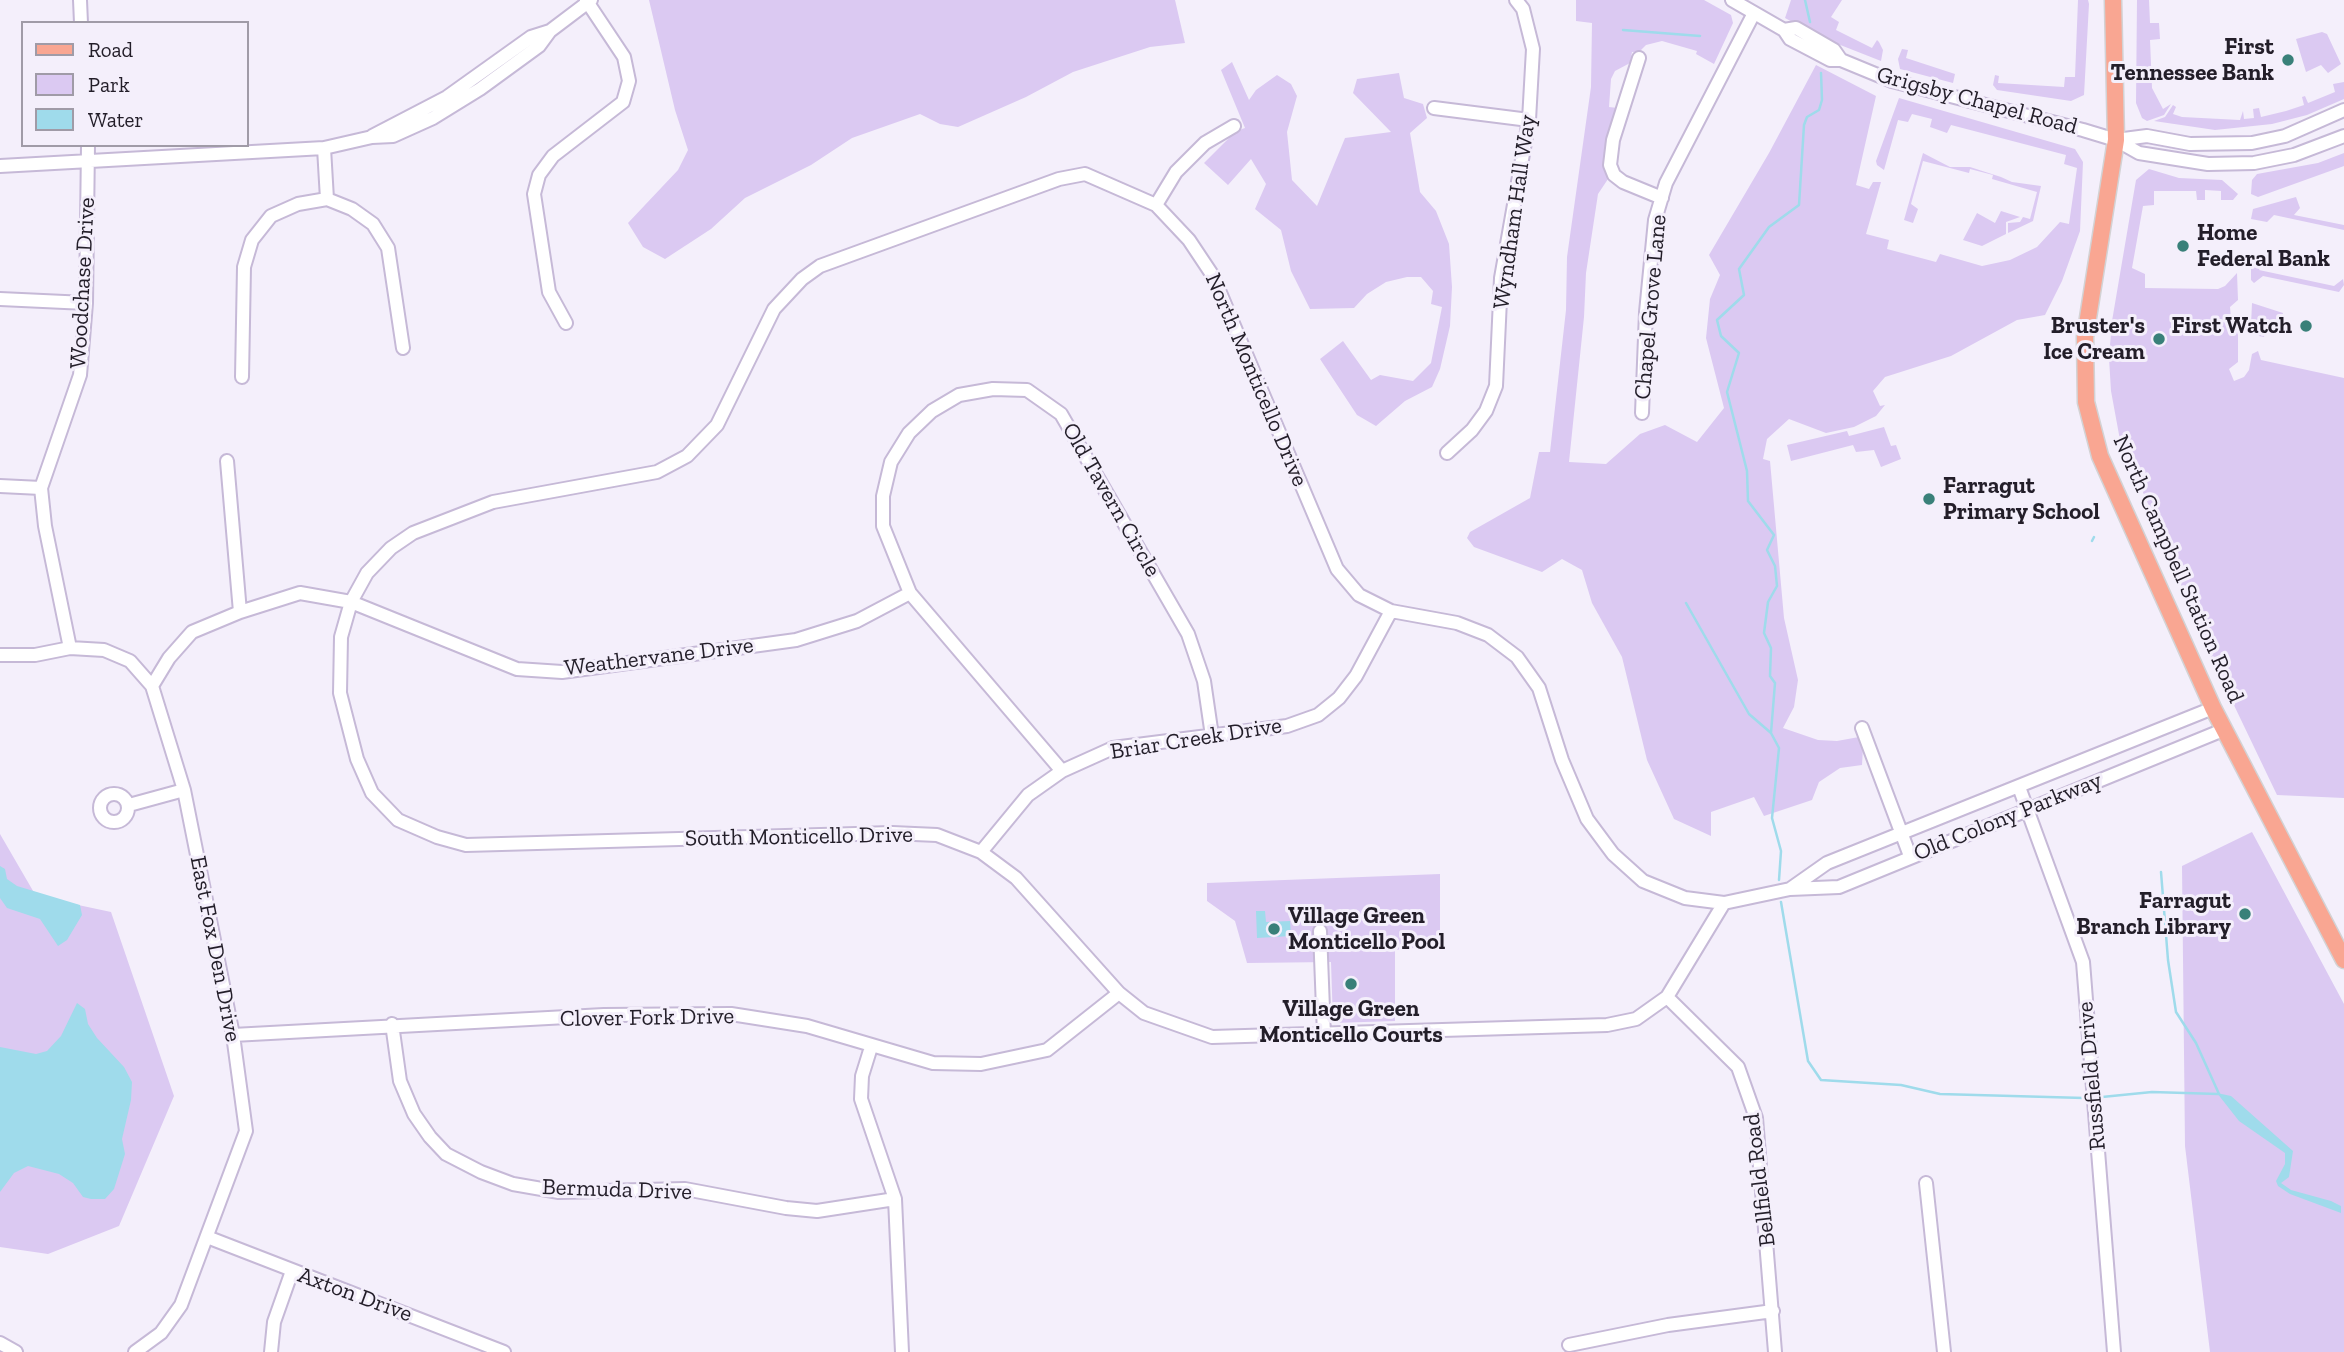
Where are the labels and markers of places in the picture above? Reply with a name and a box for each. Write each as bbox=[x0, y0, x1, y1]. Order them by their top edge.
place label: First Tennessee Bank bbox=[2111, 33, 2274, 87]
marker: First Tennessee Bank bbox=[2280, 52, 2296, 68]
place label: Home Federal Bank bbox=[2197, 219, 2330, 273]
marker: Home Federal Bank bbox=[2175, 238, 2191, 254]
place label: Bruster's Ice Cream bbox=[2043, 312, 2145, 366]
place label: First Watch bbox=[2171, 312, 2292, 340]
marker: First Watch bbox=[2298, 318, 2314, 334]
marker: Bruster's Ice Cream bbox=[2151, 331, 2167, 347]
place label: Farragut Primary School bbox=[1943, 472, 2100, 526]
marker: Farragut Primary School bbox=[1921, 491, 1937, 507]
place label: Farragut Branch Library bbox=[2076, 887, 2231, 941]
place label: Village Green Monticello Pool bbox=[1288, 902, 1445, 956]
marker: Farragut Branch Library bbox=[2237, 906, 2253, 922]
marker: Village Green Monticello Pool bbox=[1266, 921, 1282, 937]
marker: Village Green Monticello Courts bbox=[1343, 976, 1359, 992]
place label: Village Green Monticello Courts bbox=[1259, 995, 1443, 1049]

